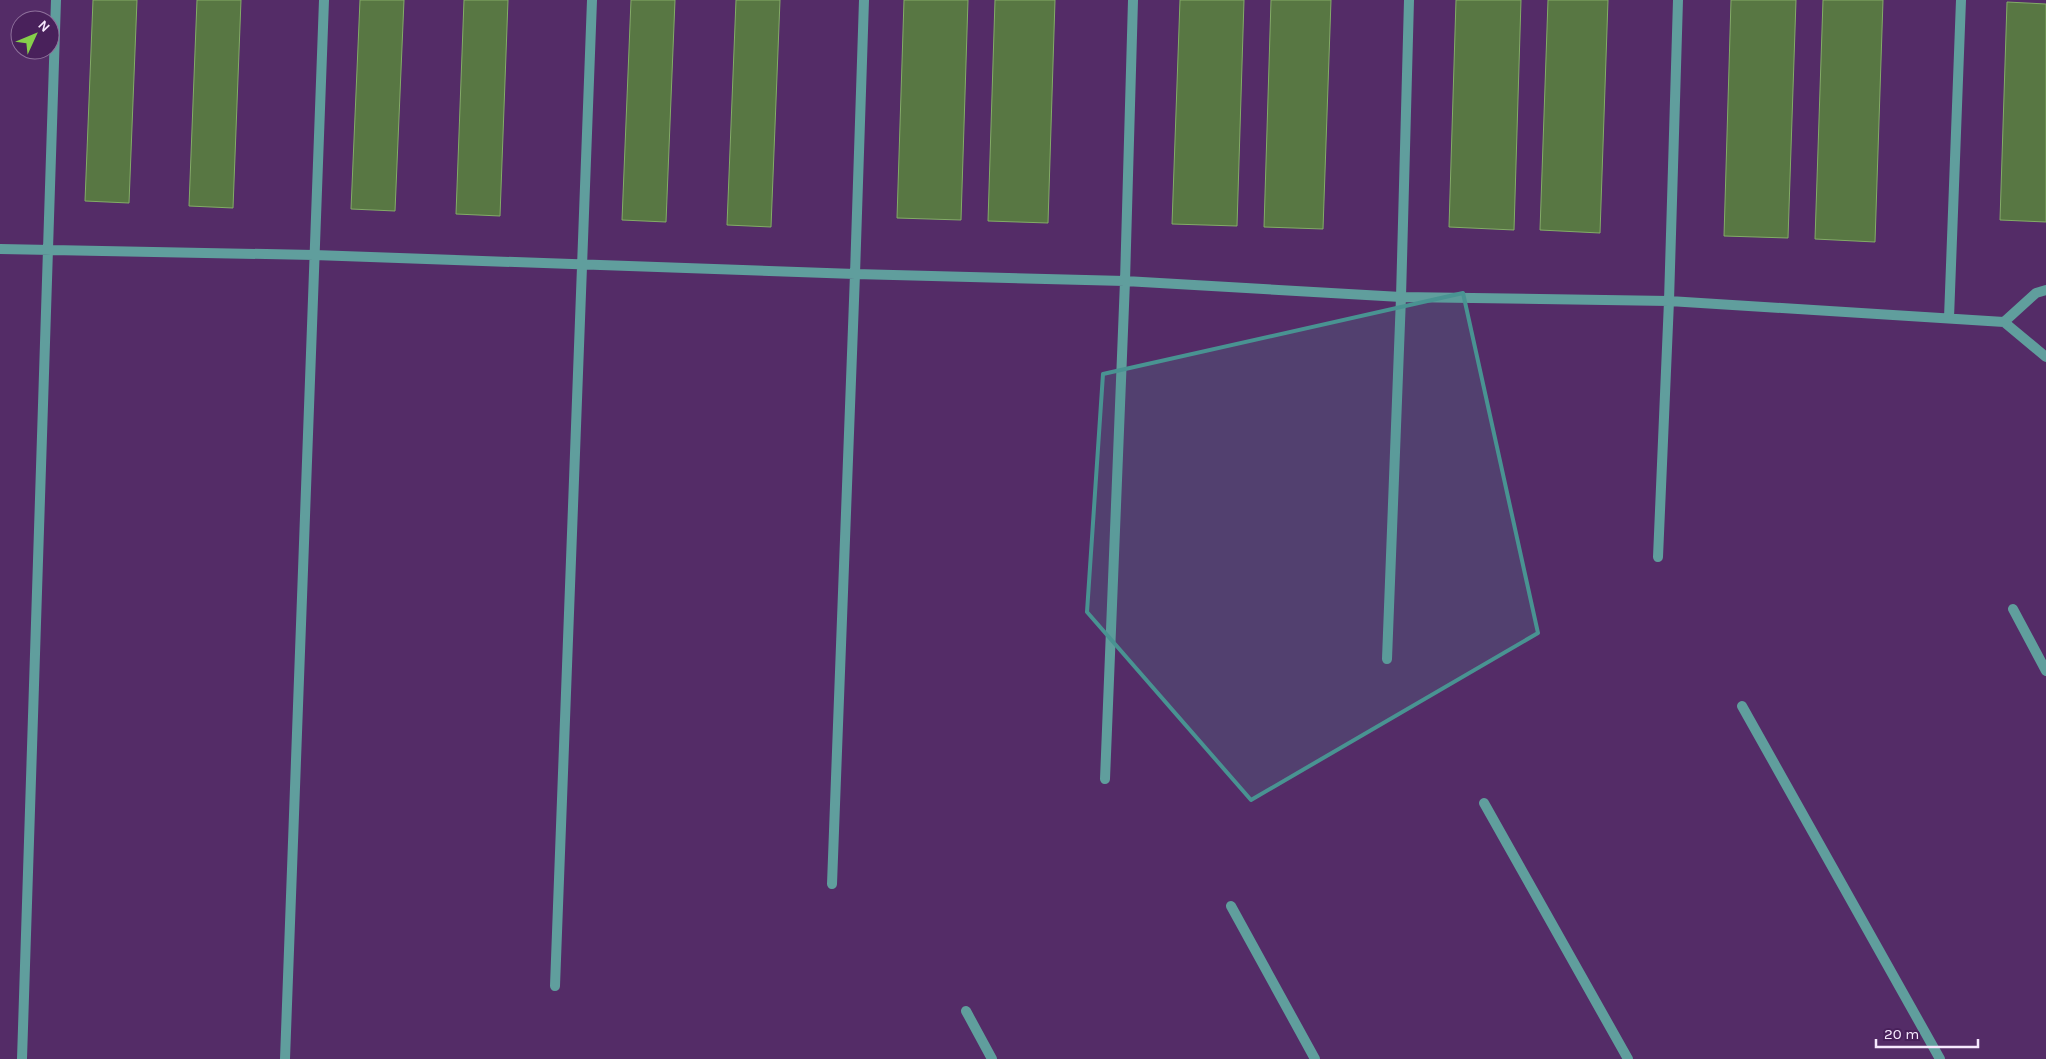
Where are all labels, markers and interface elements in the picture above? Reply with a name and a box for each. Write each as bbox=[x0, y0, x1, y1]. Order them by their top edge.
north arrow bbox=[10, 10, 60, 60]
text: N bbox=[34, 17, 54, 36]
scale bar bbox=[1876, 1016, 1978, 1048]
text: 20 m bbox=[1884, 1025, 1919, 1043]

